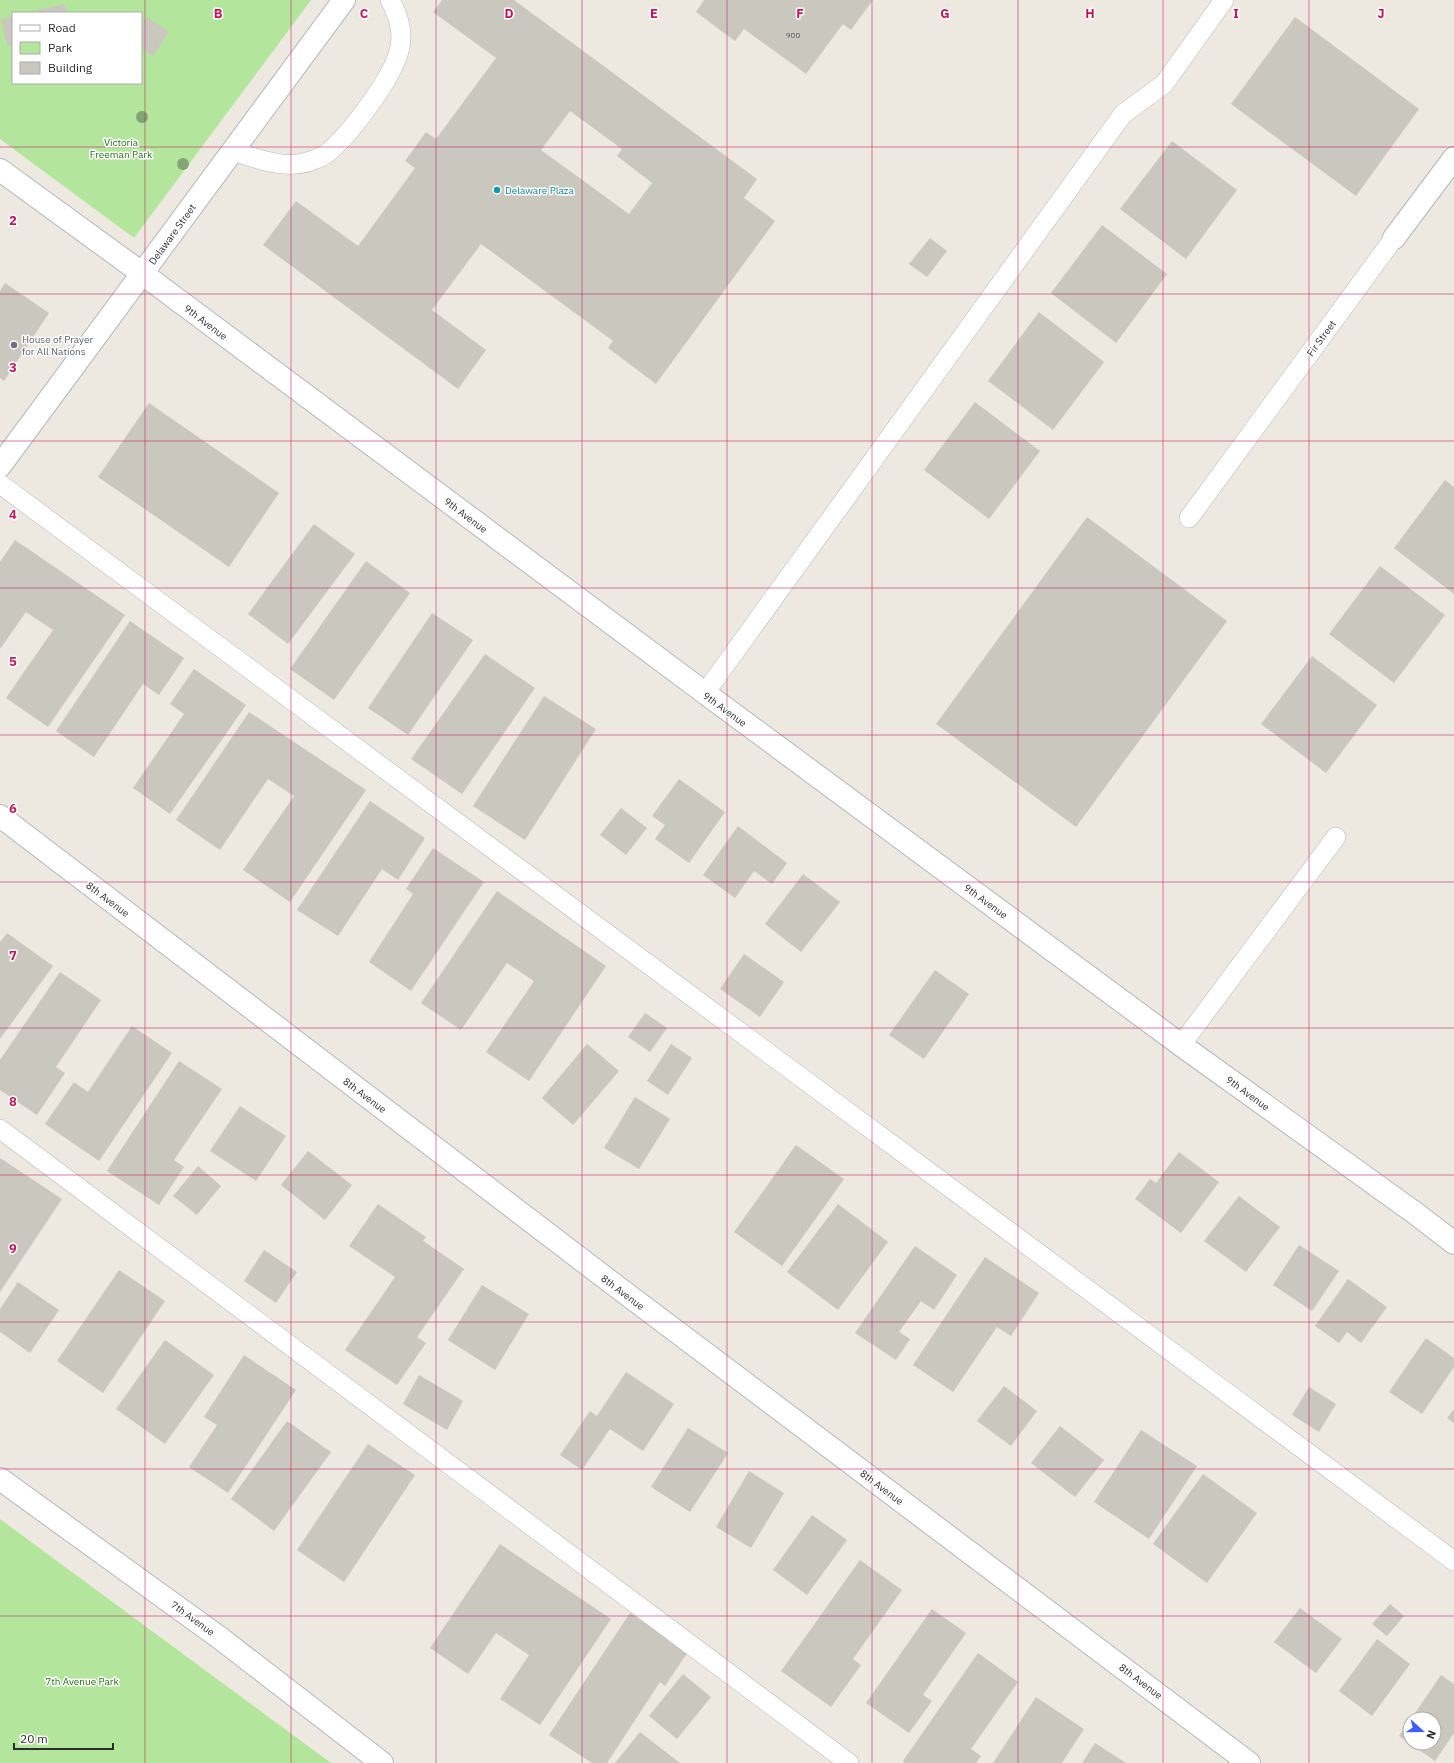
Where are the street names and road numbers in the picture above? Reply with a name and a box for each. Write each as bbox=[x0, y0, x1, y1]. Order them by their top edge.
street label: Delaware Street bbox=[146, 201, 199, 267]
street label: 9th Avenue bbox=[181, 302, 230, 343]
street label: Fir Street bbox=[1304, 317, 1339, 359]
street label: 9th Avenue bbox=[441, 495, 490, 536]
street label: 9th Avenue bbox=[700, 689, 750, 730]
street label: 8th Avenue bbox=[83, 879, 132, 920]
street label: 9th Avenue bbox=[961, 881, 1011, 922]
street label: 9th Avenue bbox=[1223, 1073, 1273, 1114]
street label: 8th Avenue bbox=[340, 1075, 389, 1116]
street label: 8th Avenue bbox=[598, 1272, 647, 1313]
street label: 8th Avenue bbox=[857, 1467, 906, 1508]
street label: 7th Avenue bbox=[168, 1598, 218, 1639]
street label: 8th Avenue bbox=[1116, 1661, 1165, 1702]

